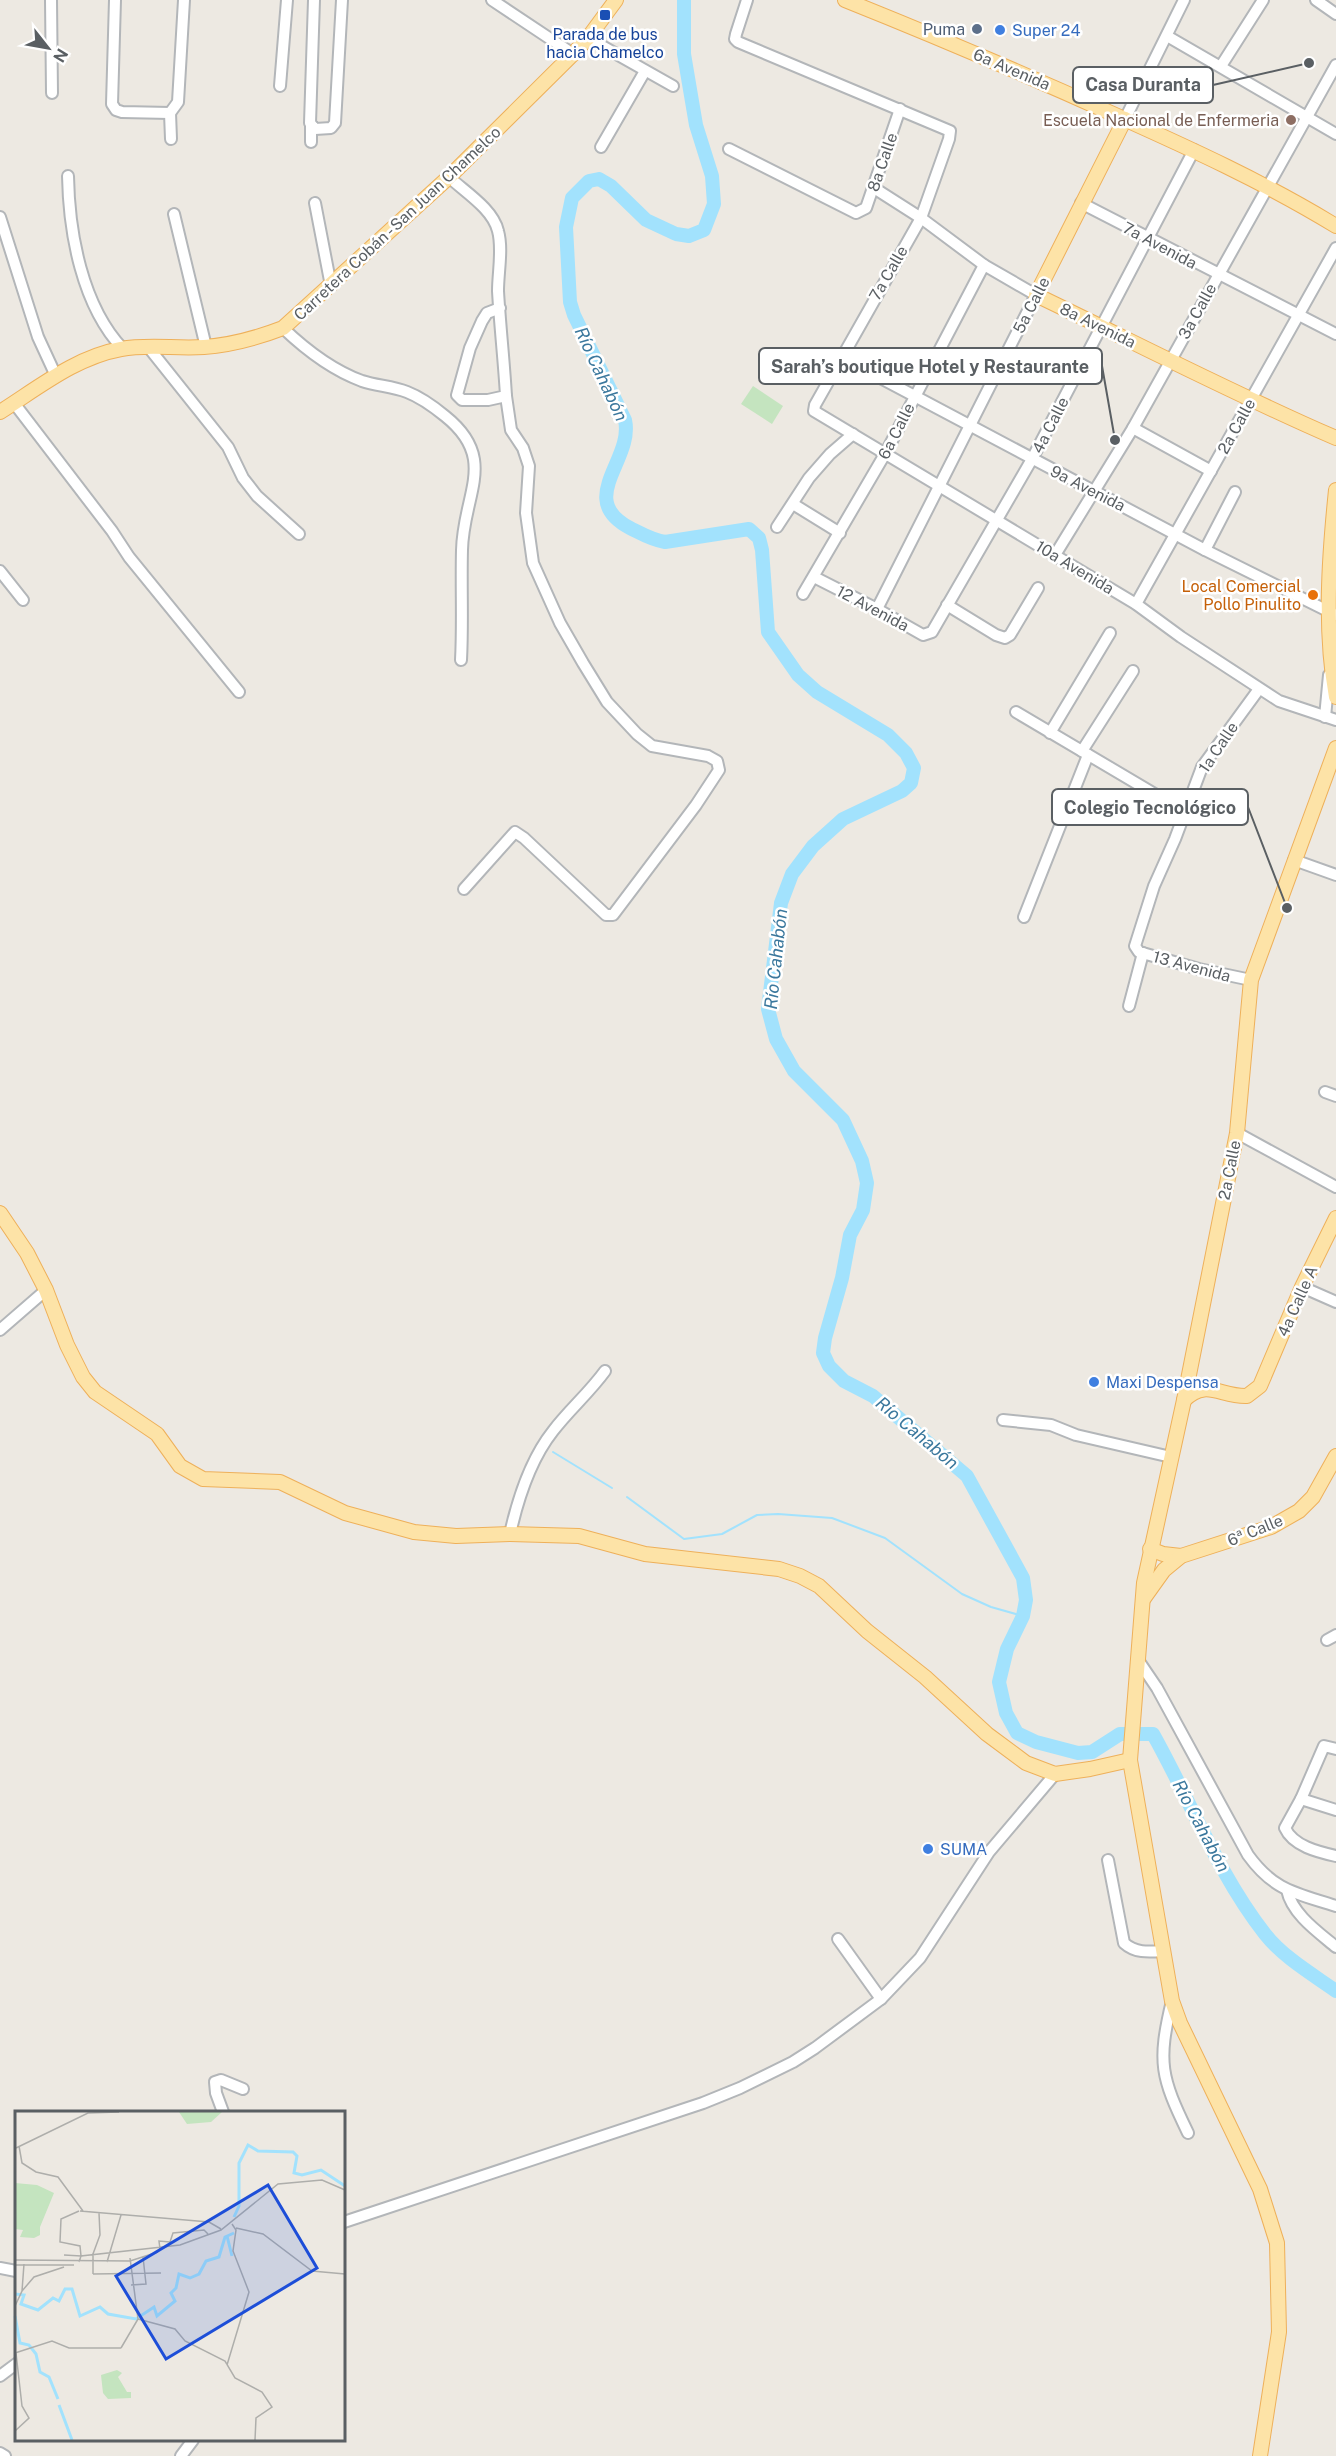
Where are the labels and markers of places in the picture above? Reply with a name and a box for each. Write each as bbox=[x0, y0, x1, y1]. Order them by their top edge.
marker: Parada de bus hacia Chamelco bbox=[598, 8, 612, 22]
place label: Puma bbox=[923, 20, 965, 39]
place label: Super 24 bbox=[1012, 21, 1080, 40]
marker: Puma bbox=[970, 22, 984, 36]
marker: Super 24 bbox=[993, 23, 1007, 37]
place label: Parada de bus hacia Chamelco bbox=[546, 25, 664, 62]
callout: Casa Duranta bbox=[1073, 67, 1213, 103]
place label: Escuela Nacional de Enfermeria bbox=[1043, 111, 1279, 130]
marker: Escuela Nacional de Enfermeria bbox=[1284, 113, 1298, 127]
callout: Sarah’s boutique Hotel y Restaurante bbox=[759, 348, 1102, 384]
place label: Local Comercial Pollo Pinulito bbox=[1182, 577, 1301, 614]
marker: Local Comercial Pollo Pinulito bbox=[1306, 588, 1320, 602]
callout: Colegio Tecnológico bbox=[1052, 789, 1248, 825]
place label: Maxi Despensa bbox=[1106, 1373, 1219, 1392]
marker: Maxi Despensa bbox=[1087, 1375, 1101, 1389]
place label: SUMA bbox=[940, 1840, 987, 1859]
marker: SUMA bbox=[921, 1842, 935, 1856]

